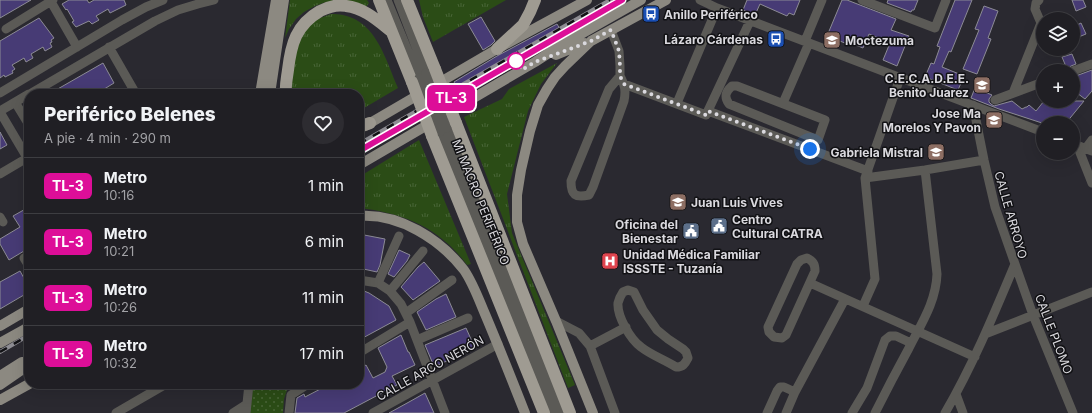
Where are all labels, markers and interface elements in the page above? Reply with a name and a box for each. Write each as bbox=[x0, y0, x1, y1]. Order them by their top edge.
bus stop icon: Anillo Periférico bbox=[641, 4, 661, 24]
place label: Anillo Periférico bbox=[664, 7, 758, 22]
map controls bbox=[1036, 12, 1080, 160]
button: layers bbox=[1036, 12, 1080, 56]
bus stop icon: Lázaro Cárdenas bbox=[766, 29, 786, 49]
school or university icon: Moctezuma bbox=[822, 30, 842, 50]
place label: Lázaro Cárdenas bbox=[664, 32, 763, 47]
place label: Moctezuma bbox=[845, 33, 914, 48]
unlabelled marker bbox=[507, 52, 525, 70]
button: + bbox=[1036, 64, 1080, 108]
place label: C.E.C.A.D.E.E. Benito Juarez bbox=[885, 71, 969, 100]
school or university icon: C.E.C.A.D.E.E. Benito Juarez bbox=[972, 75, 992, 95]
line badge: TL-3 bbox=[423, 85, 479, 111]
text: TL-3 bbox=[435, 89, 467, 106]
button: heart bbox=[302, 102, 344, 144]
text: Periférico Belenes bbox=[44, 103, 216, 126]
place label: Jose Ma Morelos Y Pavon bbox=[883, 106, 981, 135]
school or university icon: Jose Ma Morelos Y Pavon bbox=[984, 110, 1004, 130]
button: − bbox=[1036, 116, 1080, 160]
text: A pie · 4 min · 290 m bbox=[44, 130, 171, 146]
street label: MI MACRO PERIFÉRICO bbox=[449, 137, 513, 267]
your location bbox=[800, 139, 820, 159]
school or university icon: Gabriela Mistral bbox=[926, 142, 946, 162]
place label: Gabriela Mistral bbox=[831, 145, 923, 160]
text: Metro bbox=[104, 168, 147, 187]
street label: CALLE ARROYO bbox=[991, 169, 1031, 261]
text: 1 min bbox=[308, 176, 344, 195]
text: TL-3 bbox=[52, 177, 84, 194]
text: 10:16 bbox=[104, 187, 134, 203]
school or university icon: Juan Luis Vives bbox=[668, 192, 688, 212]
place label: Juan Luis Vives bbox=[691, 195, 783, 210]
place label: Centro Cultural CATRA bbox=[732, 212, 823, 241]
public building icon: Centro Cultural CATRA bbox=[709, 216, 729, 236]
place label: Oficina del Bienestar bbox=[615, 217, 678, 246]
public building icon: Oficina del Bienestar bbox=[681, 221, 701, 241]
text: Metro bbox=[104, 224, 147, 243]
text: 6 min bbox=[305, 232, 344, 251]
text: TL-3 bbox=[52, 233, 84, 250]
text: 10:21 bbox=[104, 243, 134, 259]
place label: Unidad Médica Familiar ISSSTE - Tuzanía bbox=[623, 247, 760, 276]
hospital icon: Unidad Médica Familiar ISSSTE - Tuzanía bbox=[600, 251, 620, 271]
text: Metro bbox=[104, 280, 147, 299]
text: 11 min bbox=[302, 288, 344, 307]
text: TL-3 bbox=[52, 289, 84, 306]
street label: CALLE PLOMO bbox=[1032, 292, 1076, 376]
text: 10:26 bbox=[104, 299, 137, 315]
street label: CALLE ARCO NERÓN bbox=[374, 332, 486, 404]
text: Metro bbox=[104, 336, 147, 355]
text: 17 min bbox=[300, 344, 344, 363]
text: TL-3 bbox=[52, 345, 84, 362]
text: 10:32 bbox=[104, 355, 137, 371]

